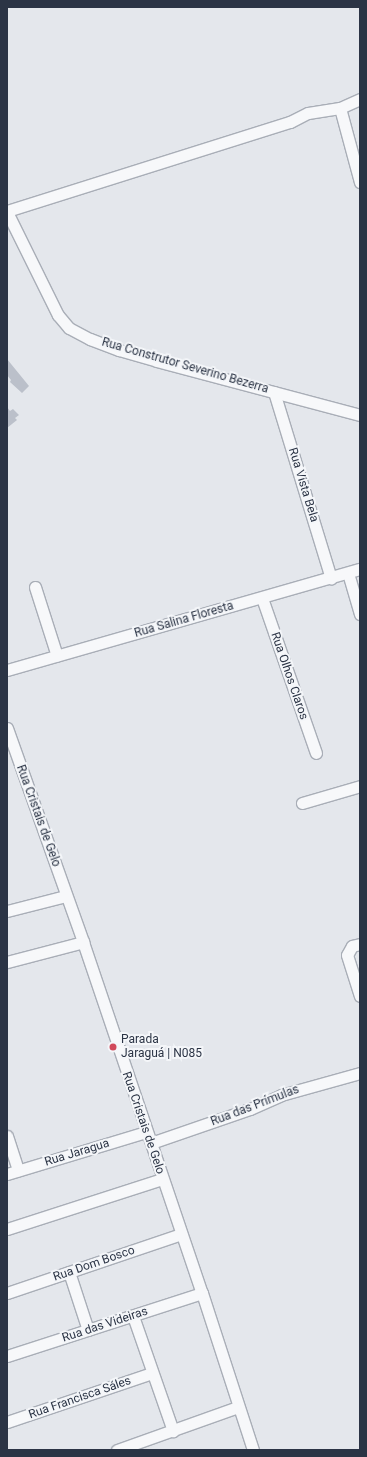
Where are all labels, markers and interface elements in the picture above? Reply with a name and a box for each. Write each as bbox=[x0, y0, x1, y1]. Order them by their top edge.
street label: Rua Construtor Severino Bezerra bbox=[100, 335, 270, 397]
street label: Rua Vista Bela bbox=[285, 446, 321, 524]
street label: Rua Salina Floresta bbox=[133, 599, 235, 641]
street label: Rua Olhos Claros bbox=[267, 630, 311, 722]
street label: Rua Cristais de Gelo bbox=[13, 763, 63, 869]
place label: Parada Jaraguá | N085 bbox=[121, 1033, 202, 1061]
marker: Parada Jaraguá | N085 bbox=[108, 1042, 118, 1052]
street label: Rua Cristais de Gelo bbox=[119, 1070, 167, 1176]
street label: Rua das Prímulas bbox=[209, 1083, 301, 1129]
street label: Rua Jaragua bbox=[43, 1136, 111, 1170]
street label: Rua Dom Bosco bbox=[51, 1243, 137, 1285]
street label: Rua das Videiras bbox=[60, 1304, 150, 1346]
street label: Rua Francisca Sáles bbox=[27, 1374, 133, 1422]

